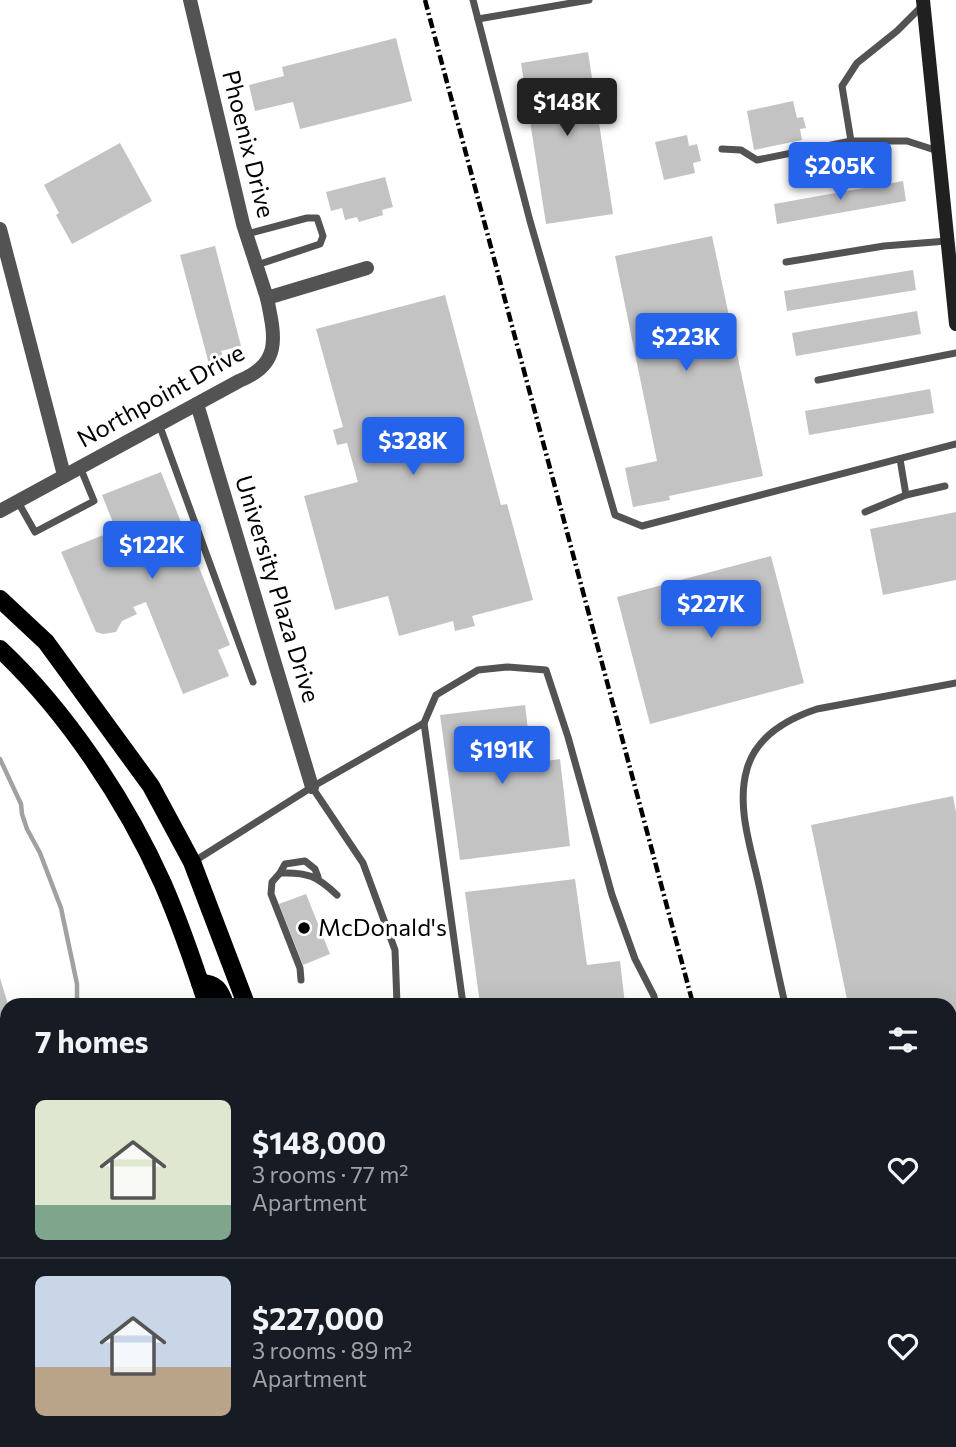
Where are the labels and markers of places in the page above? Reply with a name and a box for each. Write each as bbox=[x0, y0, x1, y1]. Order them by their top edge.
pin: $148K bbox=[518, 78, 616, 138]
pin: $205K bbox=[791, 142, 889, 202]
pin: $223K bbox=[637, 314, 735, 373]
pin: $328K bbox=[364, 418, 462, 477]
pin: $122K bbox=[103, 522, 201, 581]
pin: $227K bbox=[662, 580, 760, 640]
pin: $191K bbox=[453, 726, 551, 786]
place label: McDonald's bbox=[318, 912, 447, 941]
marker: McDonald's bbox=[296, 920, 312, 936]

